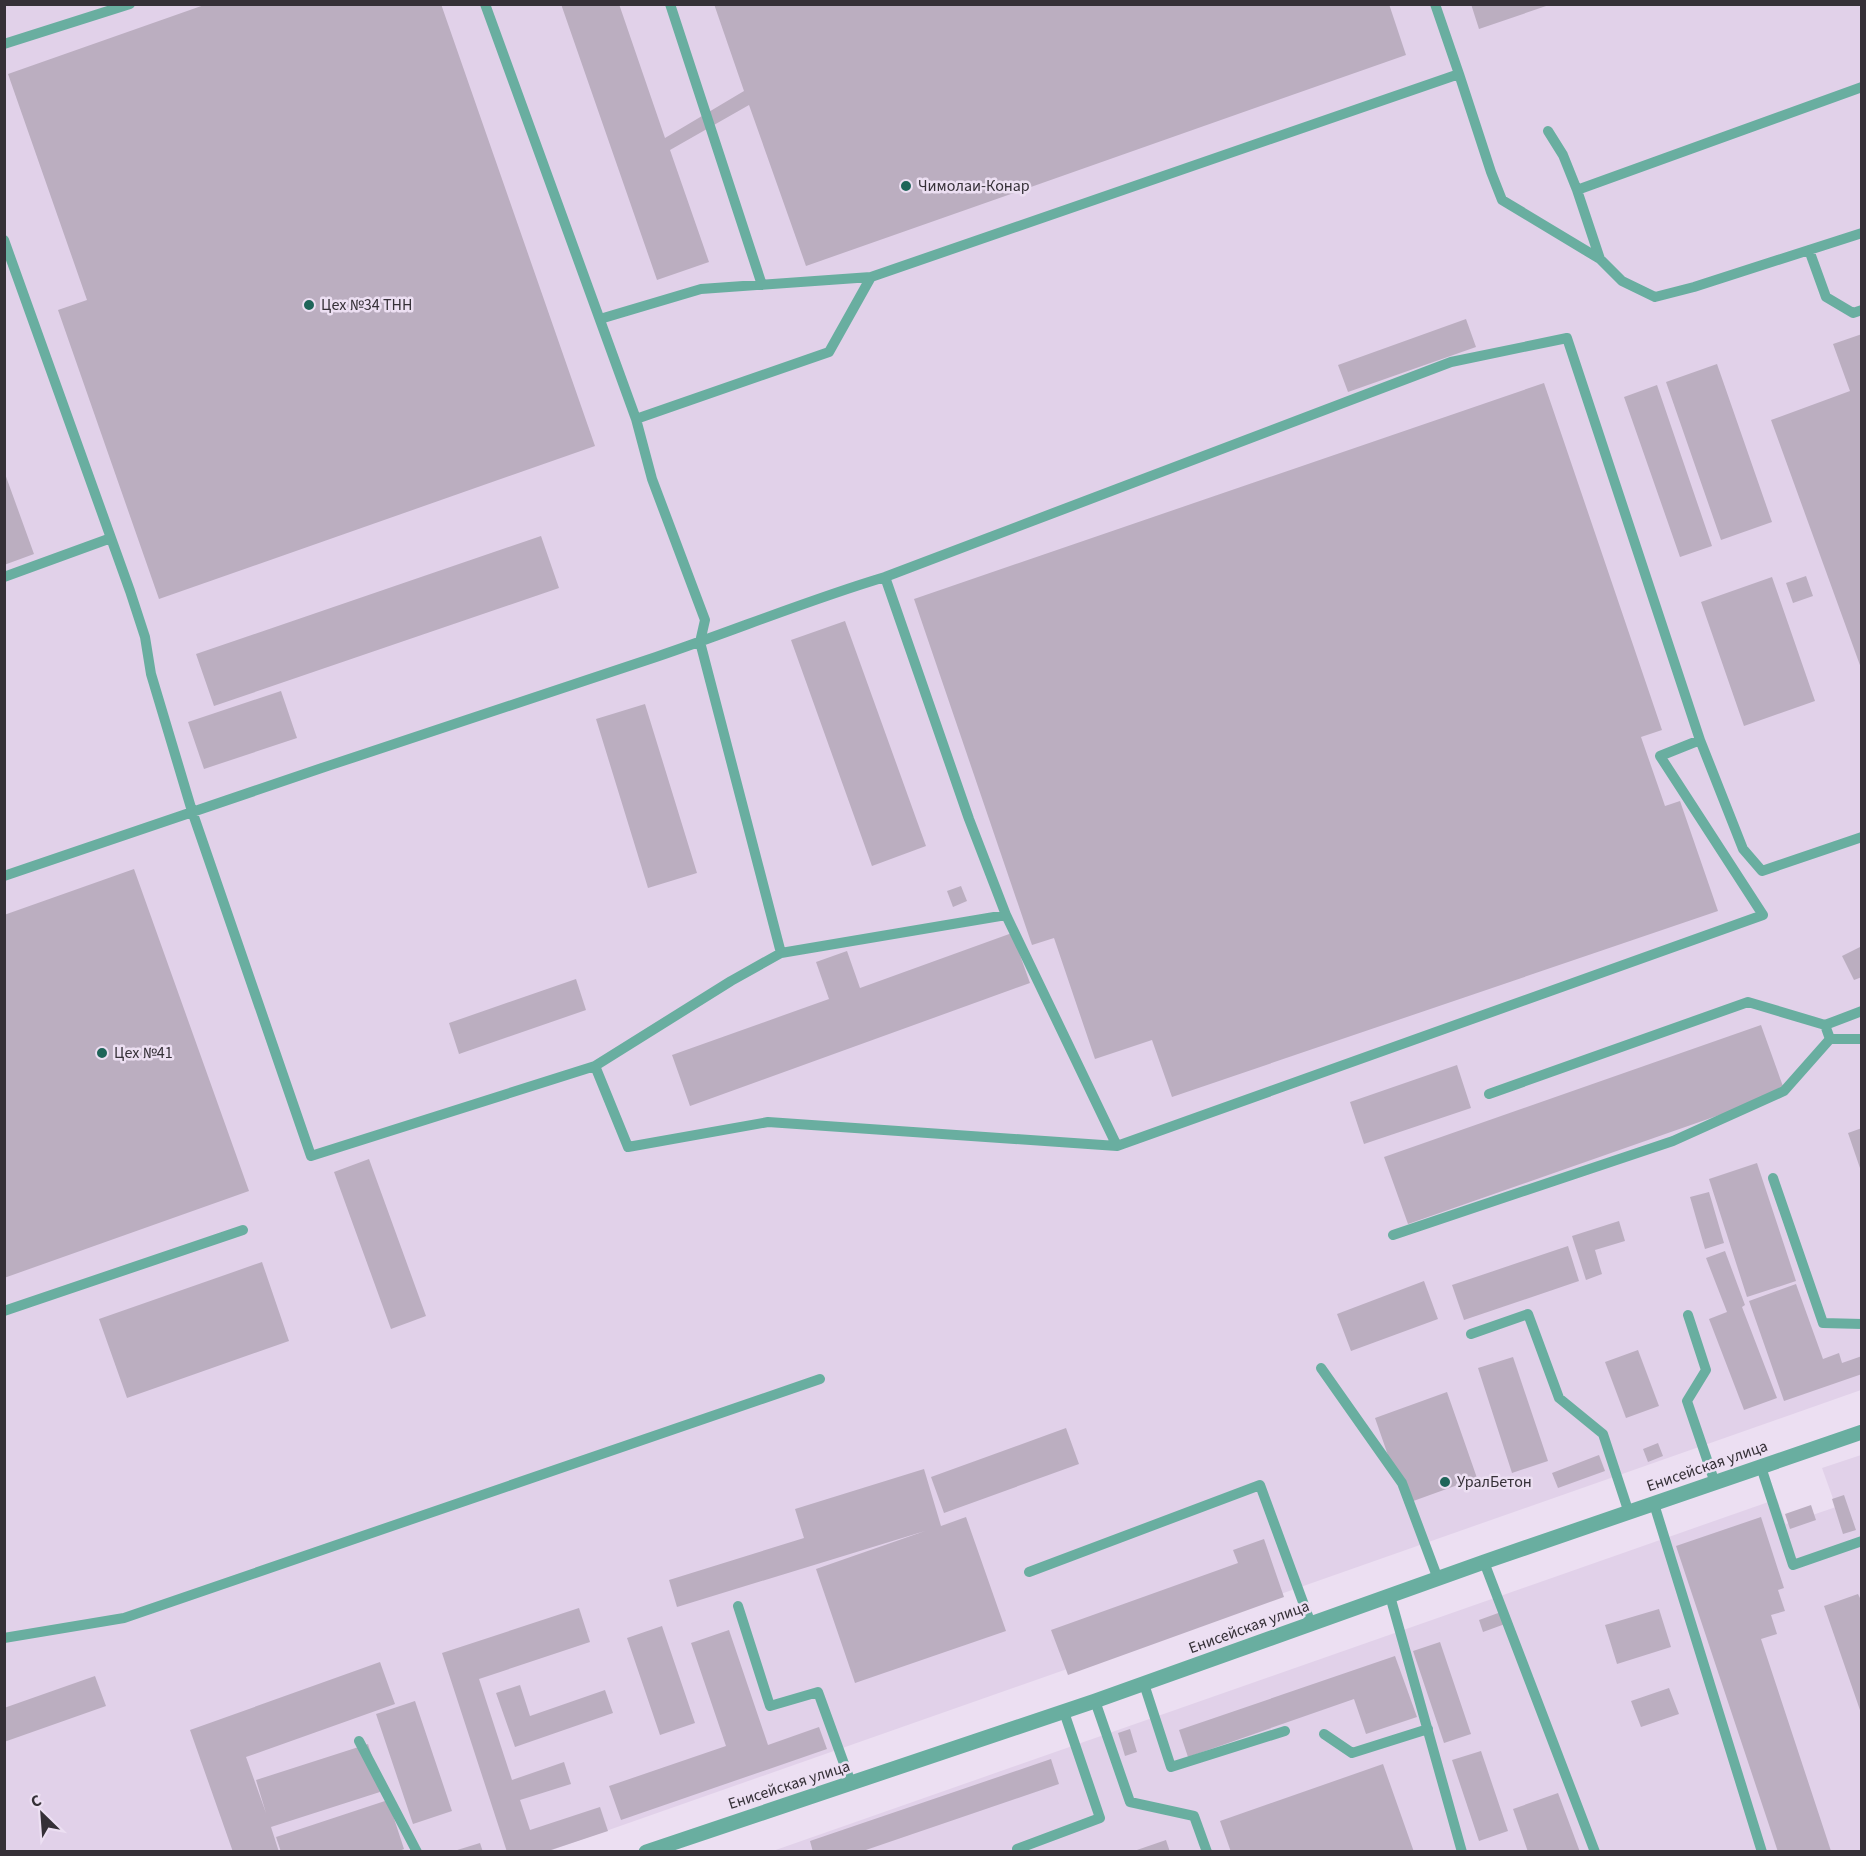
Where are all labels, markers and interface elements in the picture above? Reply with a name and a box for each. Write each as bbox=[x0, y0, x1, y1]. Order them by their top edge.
place label: Чимолаи-Конар bbox=[918, 175, 1030, 197]
marker: Чимолаи-Конар bbox=[899, 179, 913, 193]
place label: Цех №34 ТНН bbox=[321, 294, 412, 316]
marker: Цех №34 ТНН bbox=[302, 298, 316, 312]
place label: Цех №41 bbox=[114, 1042, 173, 1064]
marker: Цех №41 bbox=[95, 1046, 109, 1060]
street label: Енисейская улица bbox=[1643, 1435, 1771, 1497]
place label: УралБетон bbox=[1457, 1471, 1532, 1493]
marker: УралБетон bbox=[1438, 1475, 1452, 1489]
street label: Енисейская улица bbox=[1186, 1595, 1312, 1659]
street label: Енисейская улица bbox=[725, 1755, 853, 1815]
north arrow bbox=[12, 1784, 72, 1844]
text: С bbox=[27, 1789, 45, 1813]

